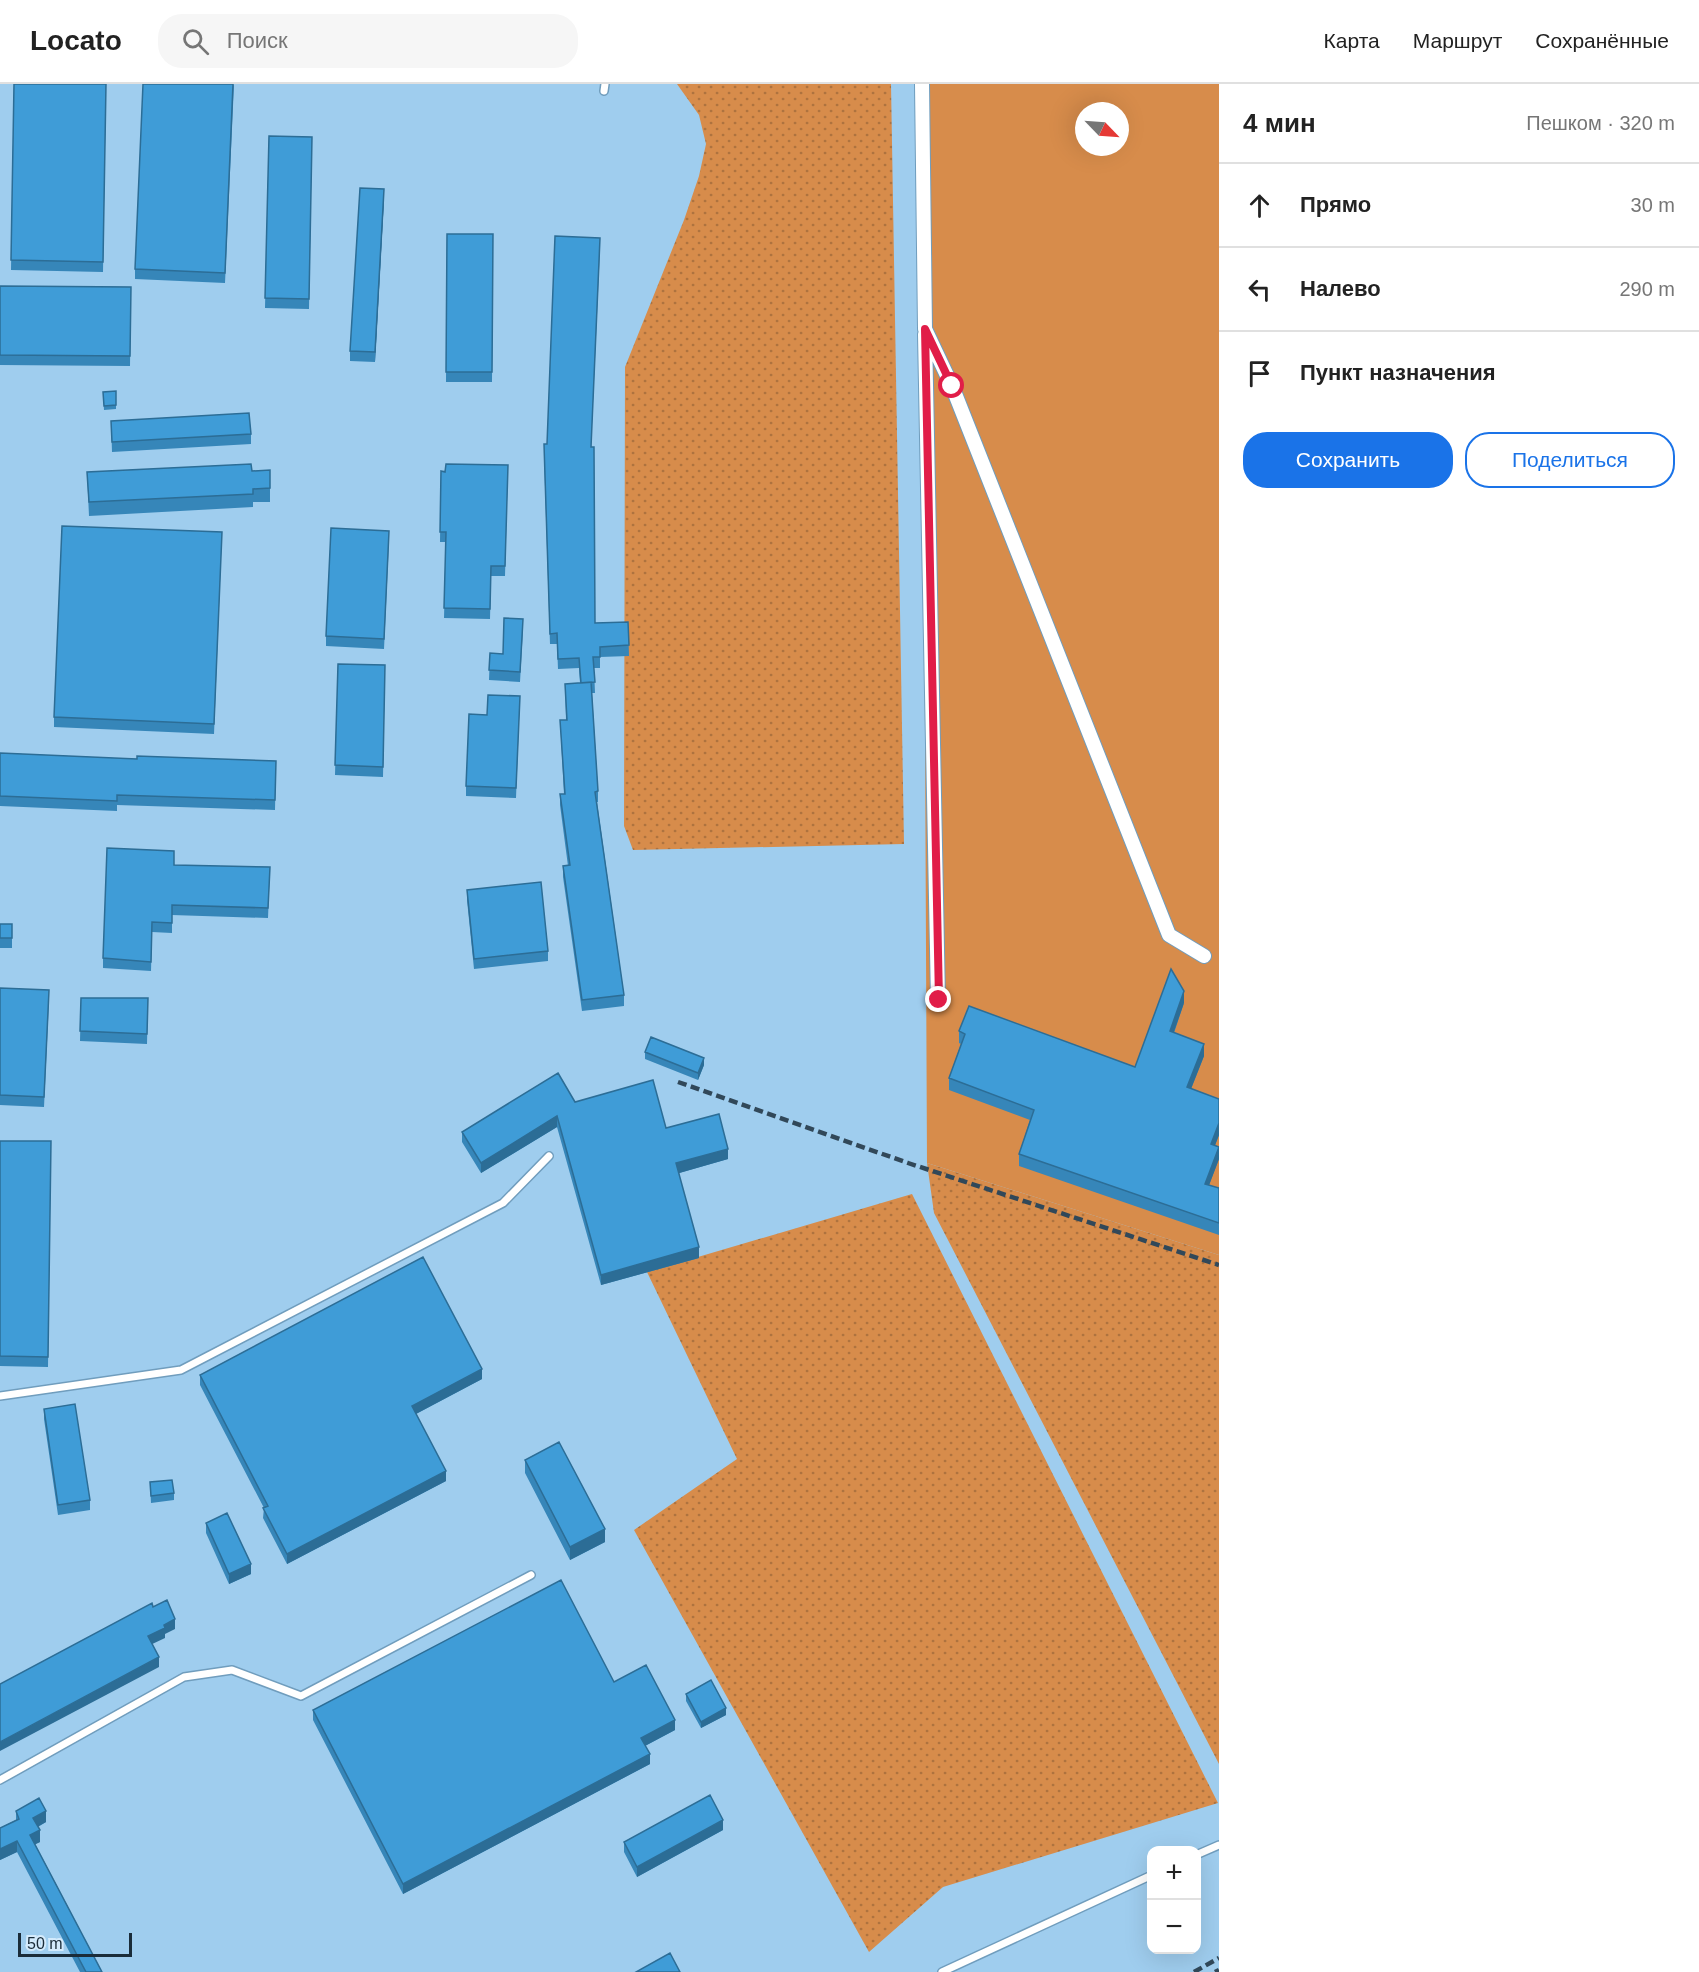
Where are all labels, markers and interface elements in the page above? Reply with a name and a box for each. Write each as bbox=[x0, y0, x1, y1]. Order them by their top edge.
search box bbox=[158, 14, 578, 68]
text: Locato bbox=[30, 25, 122, 56]
icon: search bbox=[179, 25, 212, 58]
text: Поиск bbox=[227, 28, 288, 53]
text: Карта bbox=[1324, 29, 1380, 52]
text: Маршрут bbox=[1413, 29, 1502, 52]
text: Сохранённые bbox=[1535, 29, 1669, 52]
north arrow bbox=[1075, 102, 1129, 156]
text: 4 мин bbox=[1243, 108, 1316, 138]
text: Пешком · 320 m bbox=[1526, 112, 1675, 134]
icon: ahead bbox=[1243, 189, 1276, 222]
text: Прямо bbox=[1300, 192, 1371, 217]
text: 30 m bbox=[1631, 194, 1675, 216]
icon: left bbox=[1243, 273, 1276, 306]
text: Налево bbox=[1300, 276, 1381, 301]
text: 290 m bbox=[1619, 278, 1675, 300]
icon: arrive bbox=[1243, 357, 1276, 390]
text: Пункт назначения bbox=[1300, 360, 1496, 385]
route start bbox=[938, 372, 964, 398]
button: Сохранить bbox=[1243, 432, 1453, 488]
button: Поделиться bbox=[1465, 432, 1675, 488]
route end bbox=[925, 986, 951, 1012]
map controls bbox=[1147, 1846, 1201, 1954]
button: + bbox=[1147, 1846, 1201, 1900]
button: − bbox=[1147, 1900, 1201, 1954]
scale bar bbox=[18, 1930, 132, 1958]
text: 50 m bbox=[27, 1935, 63, 1952]

